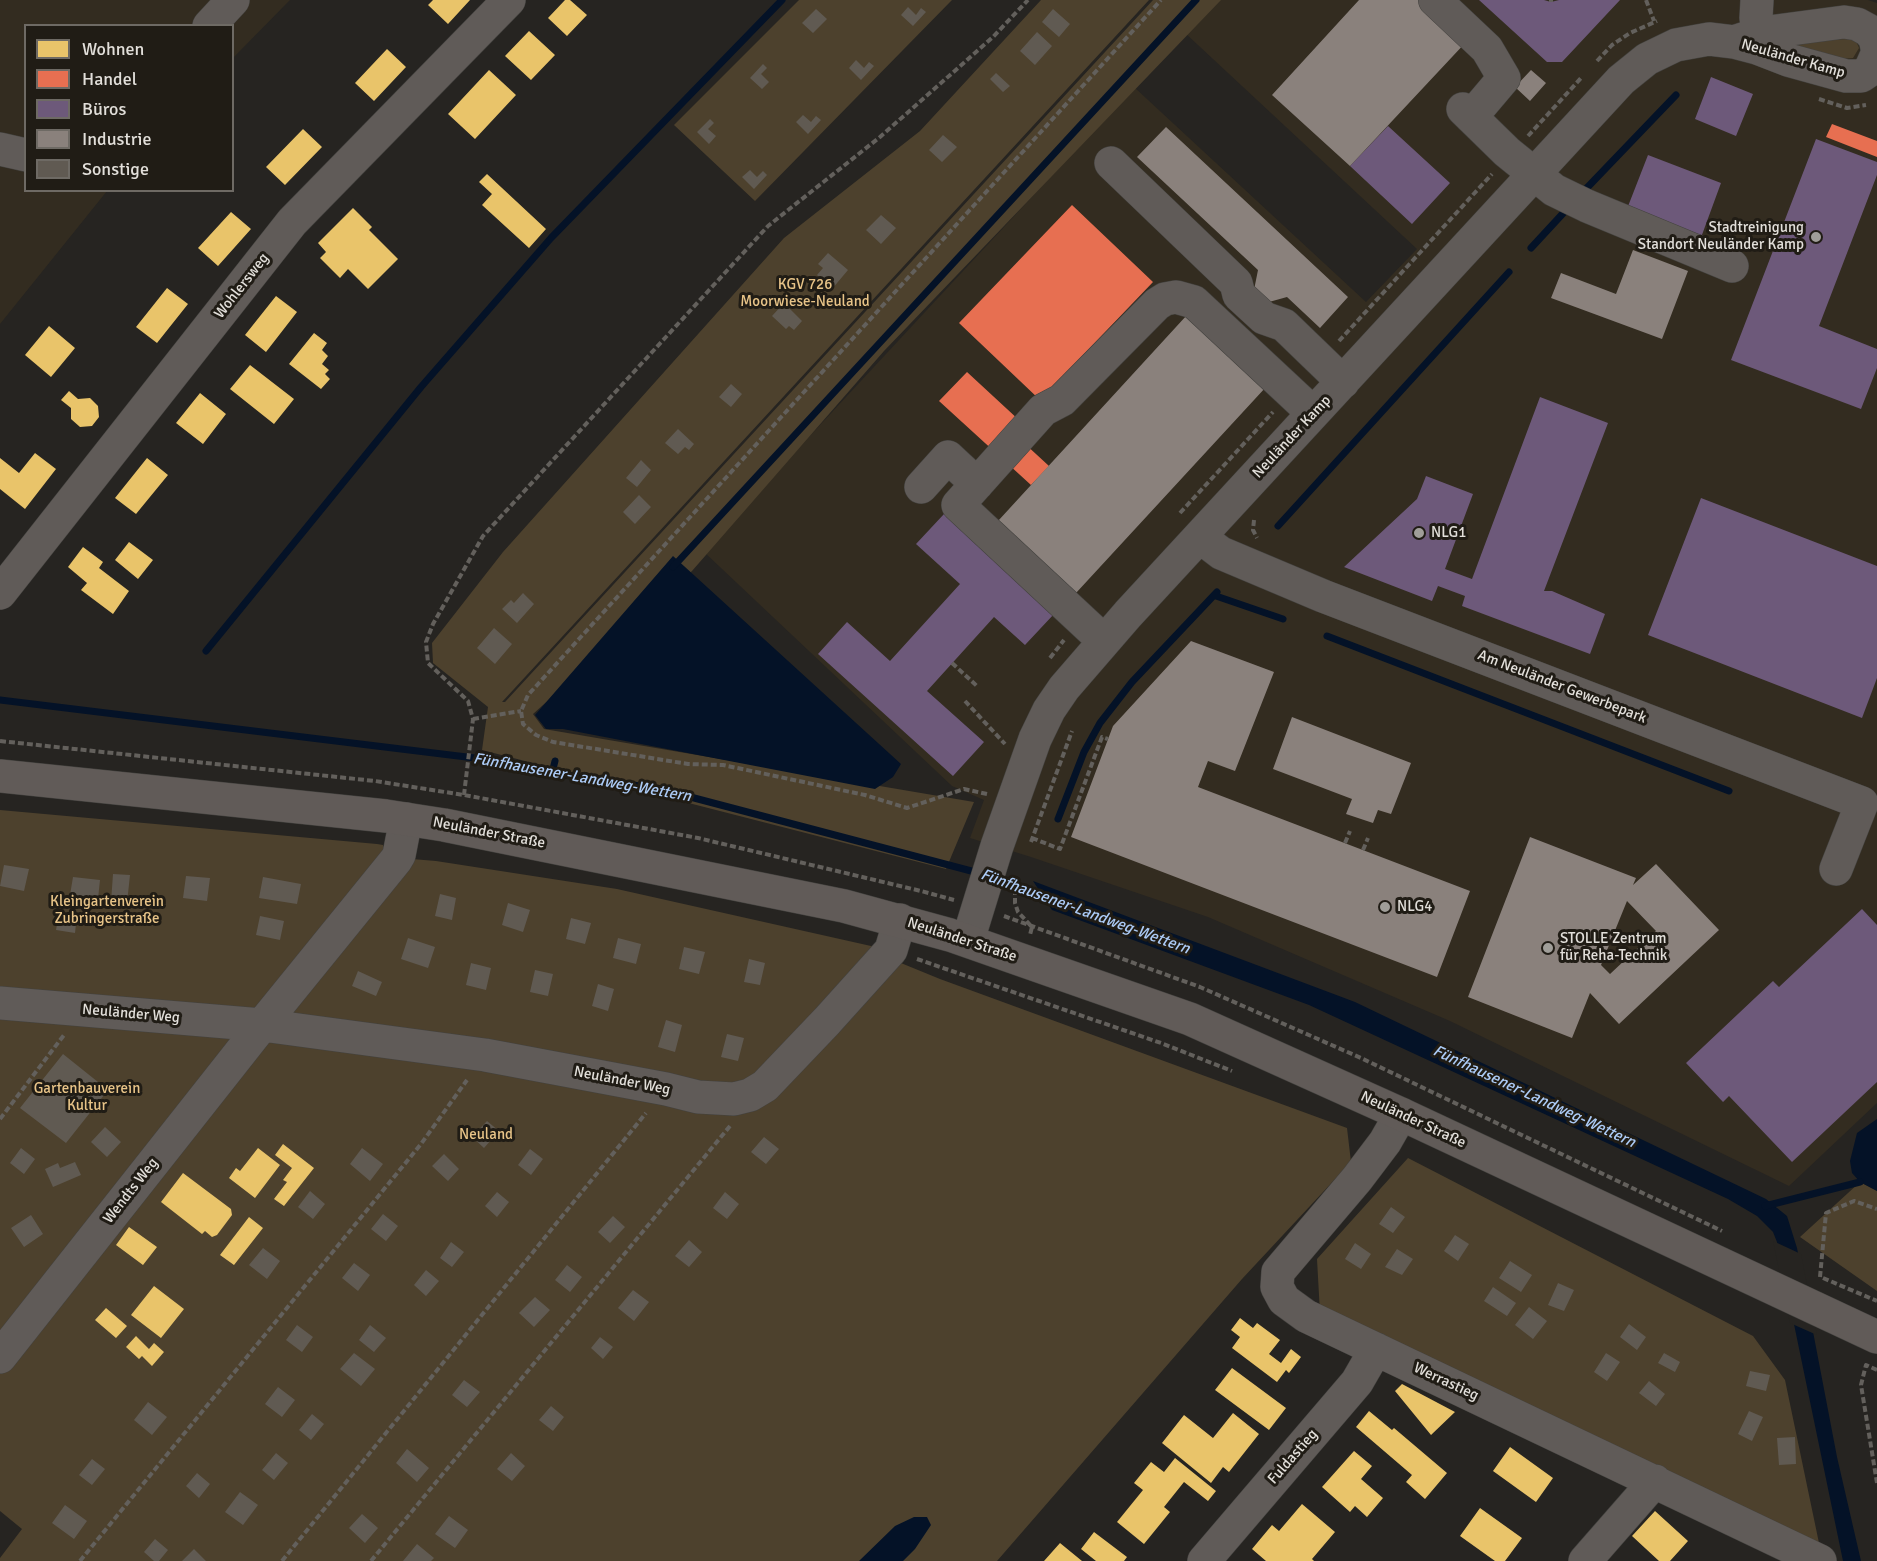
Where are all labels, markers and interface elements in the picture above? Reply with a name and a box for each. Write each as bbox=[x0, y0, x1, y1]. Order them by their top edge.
legend bbox=[24, 24, 234, 192]
street label: Neuländer Kamp bbox=[1739, 36, 1847, 82]
text: Wohnen bbox=[82, 38, 144, 60]
text: Handel bbox=[82, 68, 137, 90]
text: Büros bbox=[82, 98, 126, 120]
text: Industrie bbox=[82, 128, 152, 150]
text: Sonstige bbox=[82, 158, 149, 180]
place label: Stadtreinigung Standort Neuländer Kamp bbox=[1638, 219, 1804, 254]
marker: Stadtreinigung Standort Neuländer Kamp bbox=[1809, 230, 1823, 244]
street label: Wohlersweg bbox=[211, 250, 273, 322]
park label: KGV 726 Moorwiese-Neuland bbox=[740, 276, 870, 311]
street label: Neuländer Kamp bbox=[1249, 392, 1335, 482]
place label: NLG1 bbox=[1431, 524, 1466, 542]
marker: NLG1 bbox=[1412, 526, 1426, 540]
street label: Am Neuländer Gewerbepark bbox=[1475, 646, 1649, 728]
water label: Fünfhausener-Landweg-Wettern bbox=[471, 749, 693, 807]
street label: Neuländer Straße bbox=[431, 813, 547, 853]
water label: Fünfhausener-Landweg-Wettern bbox=[978, 865, 1192, 959]
park label: Kleingartenverein Zubringerstraße bbox=[50, 893, 164, 928]
place label: NLG4 bbox=[1397, 898, 1432, 916]
marker: NLG4 bbox=[1378, 900, 1392, 914]
street label: Neuländer Straße bbox=[905, 914, 1019, 966]
place label: STOLLE Zentrum für Reha-Technik bbox=[1560, 930, 1667, 965]
marker: STOLLE Zentrum für Reha-Technik bbox=[1541, 941, 1555, 955]
street label: Neuländer Weg bbox=[81, 1001, 181, 1027]
water label: Fünfhausener-Landweg-Wettern bbox=[1430, 1042, 1638, 1152]
street label: Neuländer Weg bbox=[572, 1063, 672, 1099]
park label: Gartenbauverein Kultur bbox=[34, 1080, 140, 1115]
street label: Neuländer Straße bbox=[1358, 1088, 1468, 1152]
park label: Neuland bbox=[459, 1126, 513, 1144]
street label: Wendts Weg bbox=[100, 1155, 162, 1227]
street label: Werrastieg bbox=[1411, 1359, 1481, 1405]
street label: Fuldastieg bbox=[1264, 1426, 1322, 1488]

